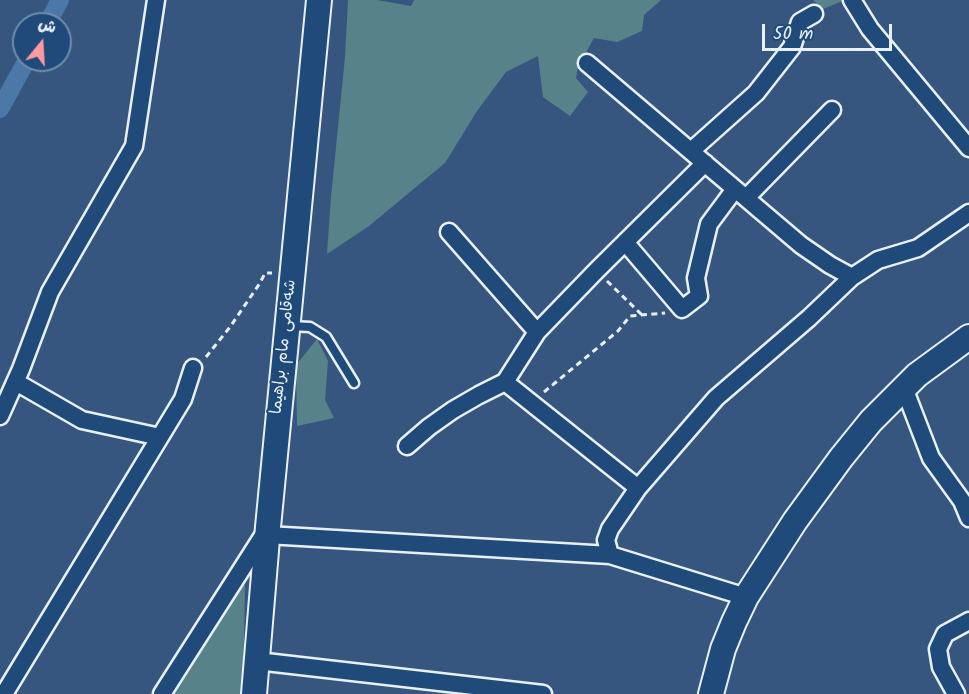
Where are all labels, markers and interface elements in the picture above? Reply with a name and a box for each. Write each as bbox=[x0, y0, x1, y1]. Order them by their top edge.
north arrow bbox=[12, 12, 72, 72]
text: ش bbox=[35, 12, 59, 41]
scale bar bbox=[765, 12, 896, 50]
text: 50 m bbox=[773, 20, 813, 49]
street label: شەقامی مام براهیما bbox=[268, 279, 302, 415]

